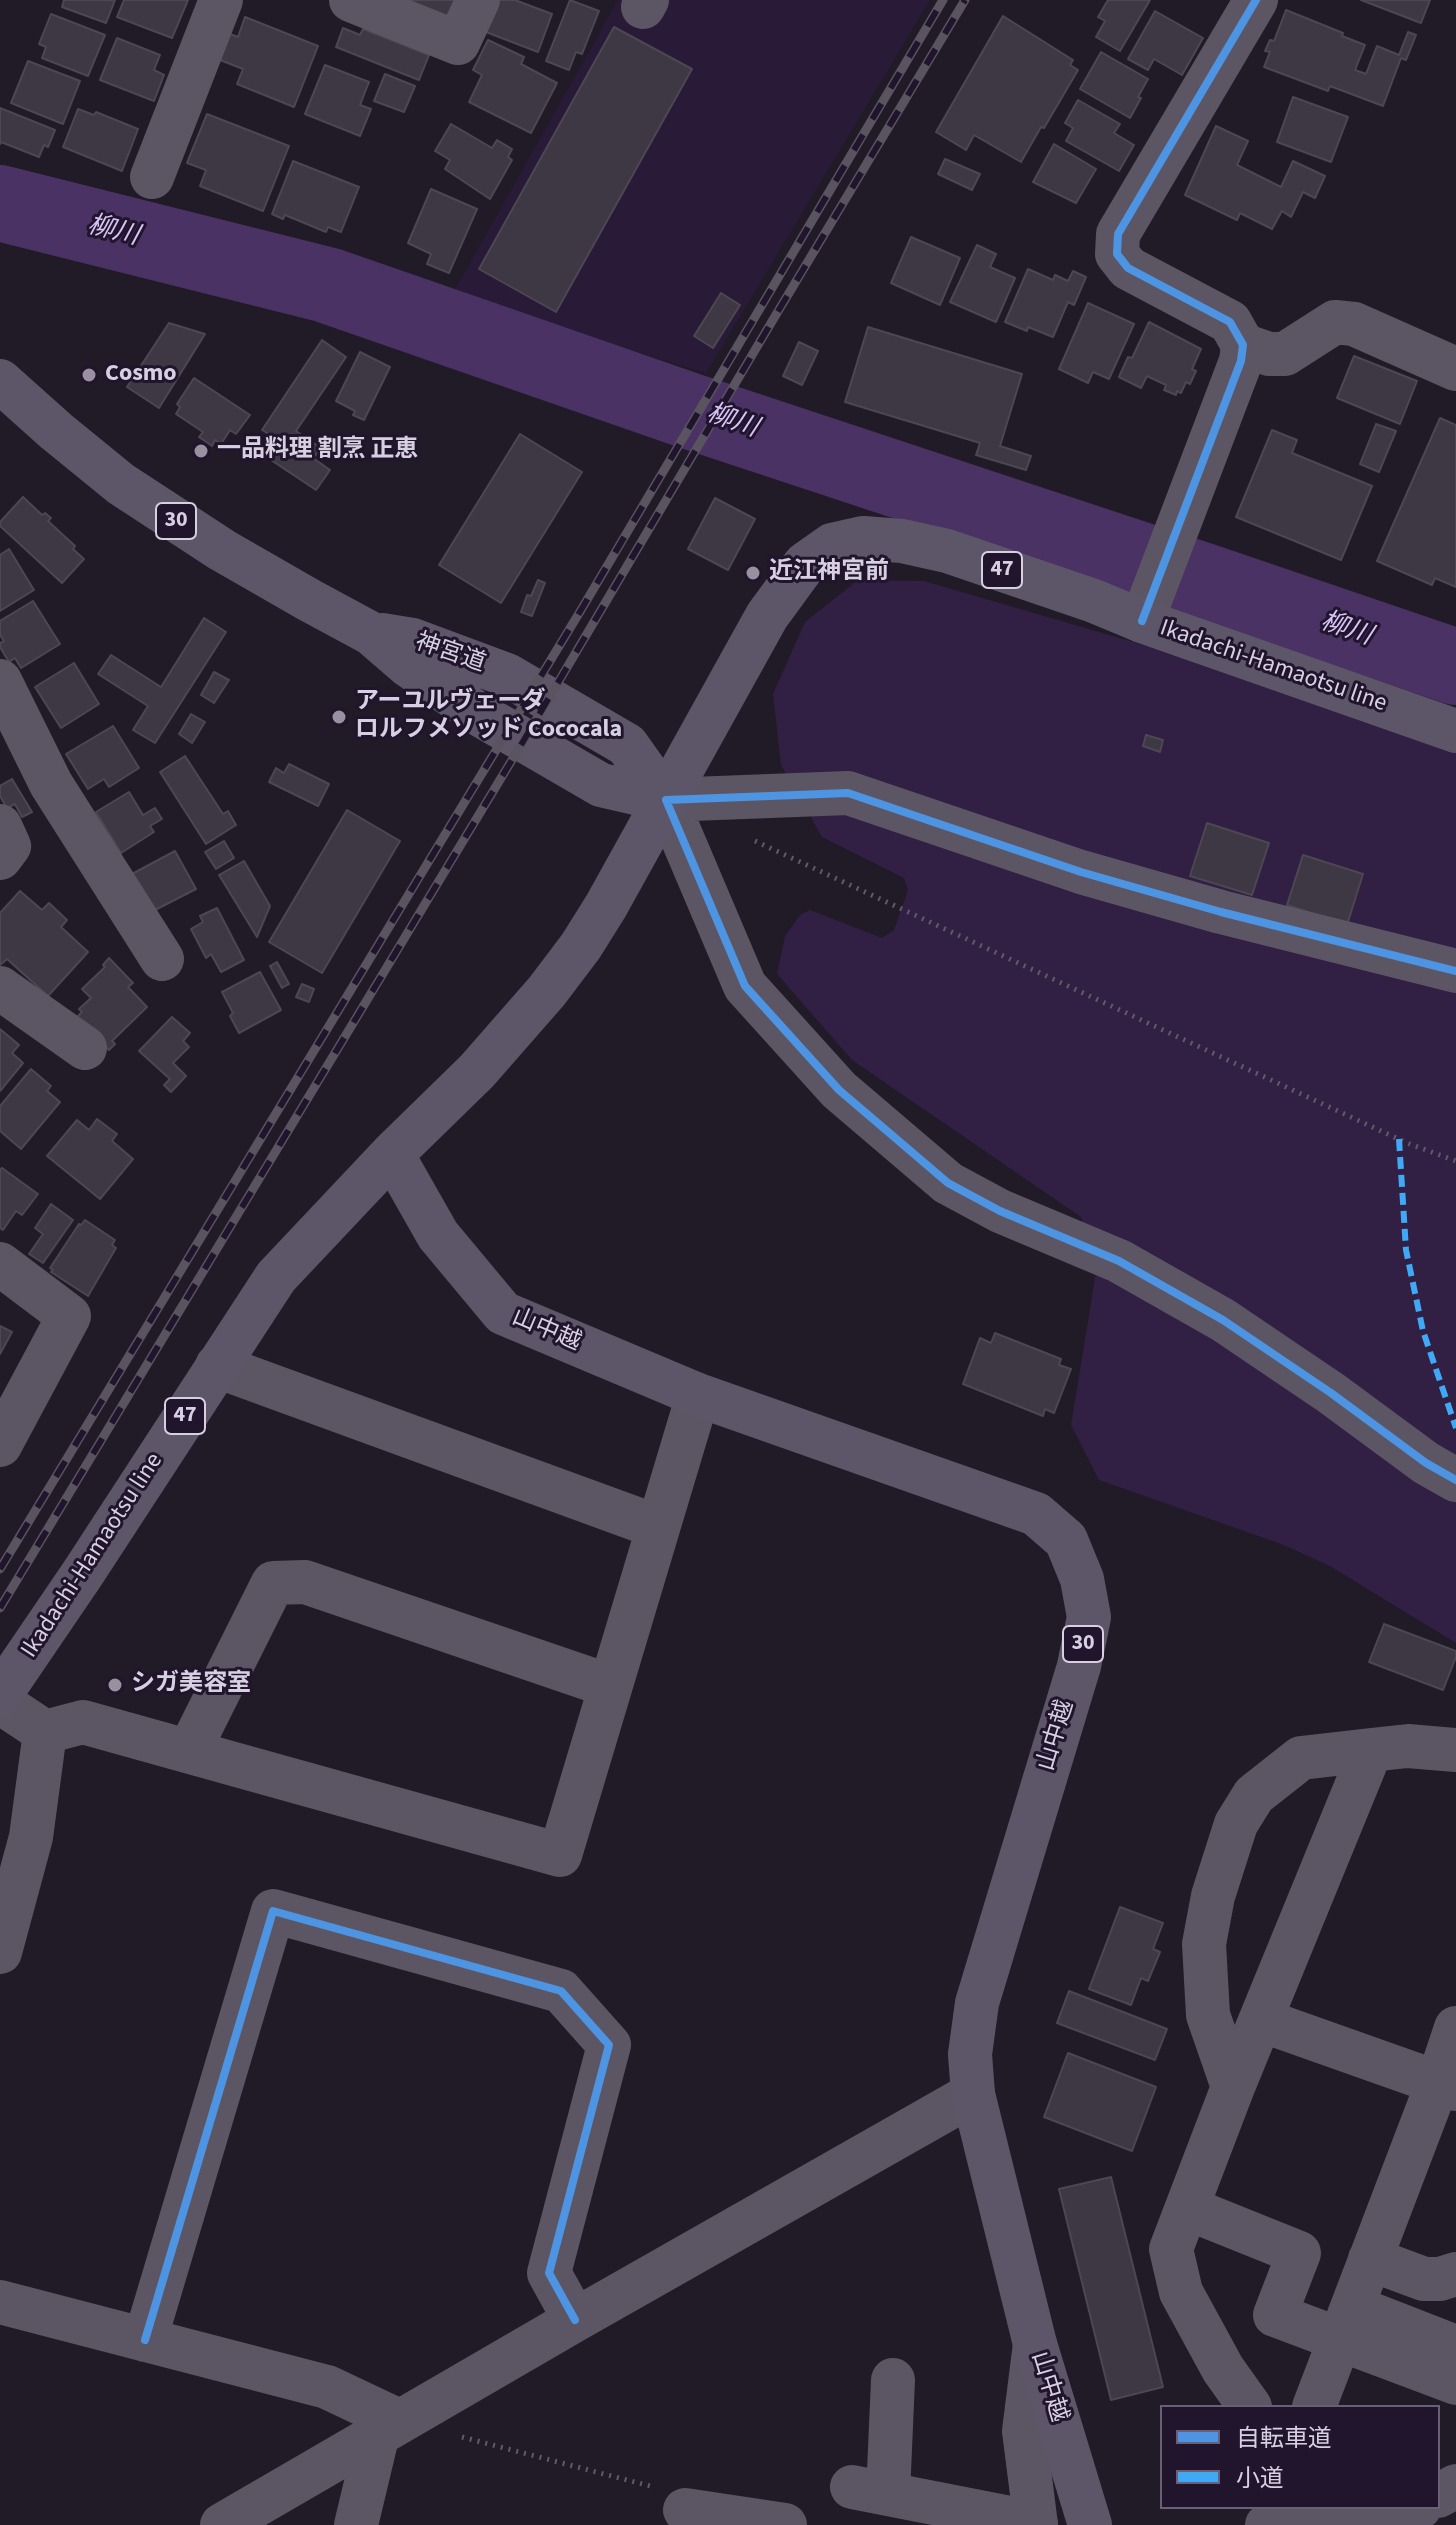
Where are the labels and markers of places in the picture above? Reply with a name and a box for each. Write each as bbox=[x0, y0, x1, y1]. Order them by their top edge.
place label: Cosmo bbox=[105, 361, 177, 389]
marker: Cosmo bbox=[80, 366, 98, 384]
place label: 一品料理 割烹 正恵 bbox=[217, 437, 419, 465]
marker: 一品料理 割烹 正恵 bbox=[192, 442, 210, 460]
place label: 近江神宮前 bbox=[769, 559, 889, 587]
marker: 近江神宮前 bbox=[744, 564, 762, 582]
place label: アーユルヴェーダ ロルフメソッド Cococala bbox=[355, 689, 622, 745]
marker: アーユルヴェーダ ロルフメソッド Cococala bbox=[330, 708, 348, 726]
place label: シガ美容室 bbox=[131, 1671, 251, 1699]
marker: シガ美容室 bbox=[106, 1676, 124, 1694]

